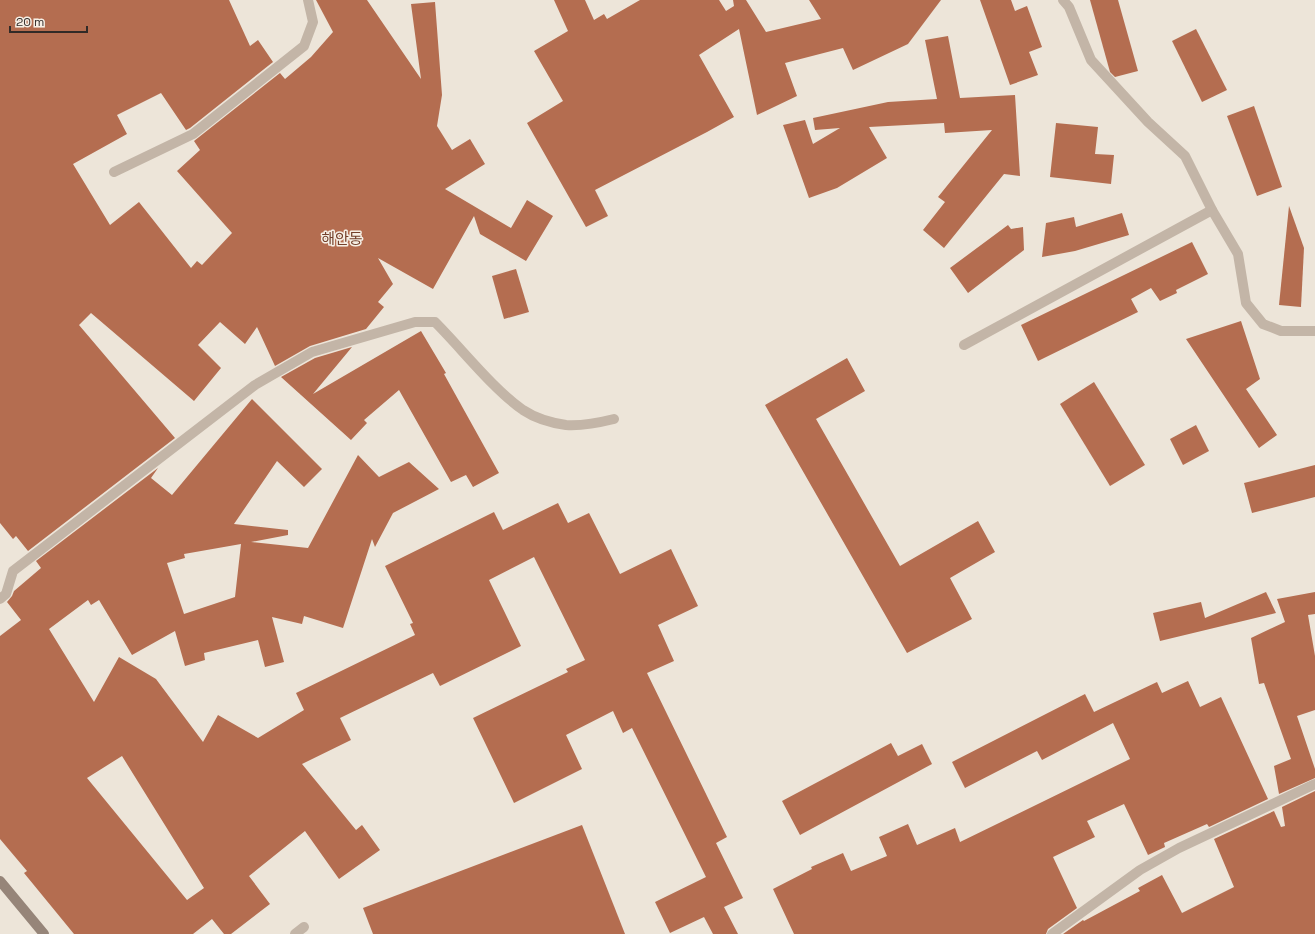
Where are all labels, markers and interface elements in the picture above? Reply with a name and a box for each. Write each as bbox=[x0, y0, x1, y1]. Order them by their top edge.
scale bar bbox=[10, 8, 87, 34]
text: 20 m bbox=[16, 14, 44, 30]
district label: 해안동 bbox=[321, 229, 363, 248]

